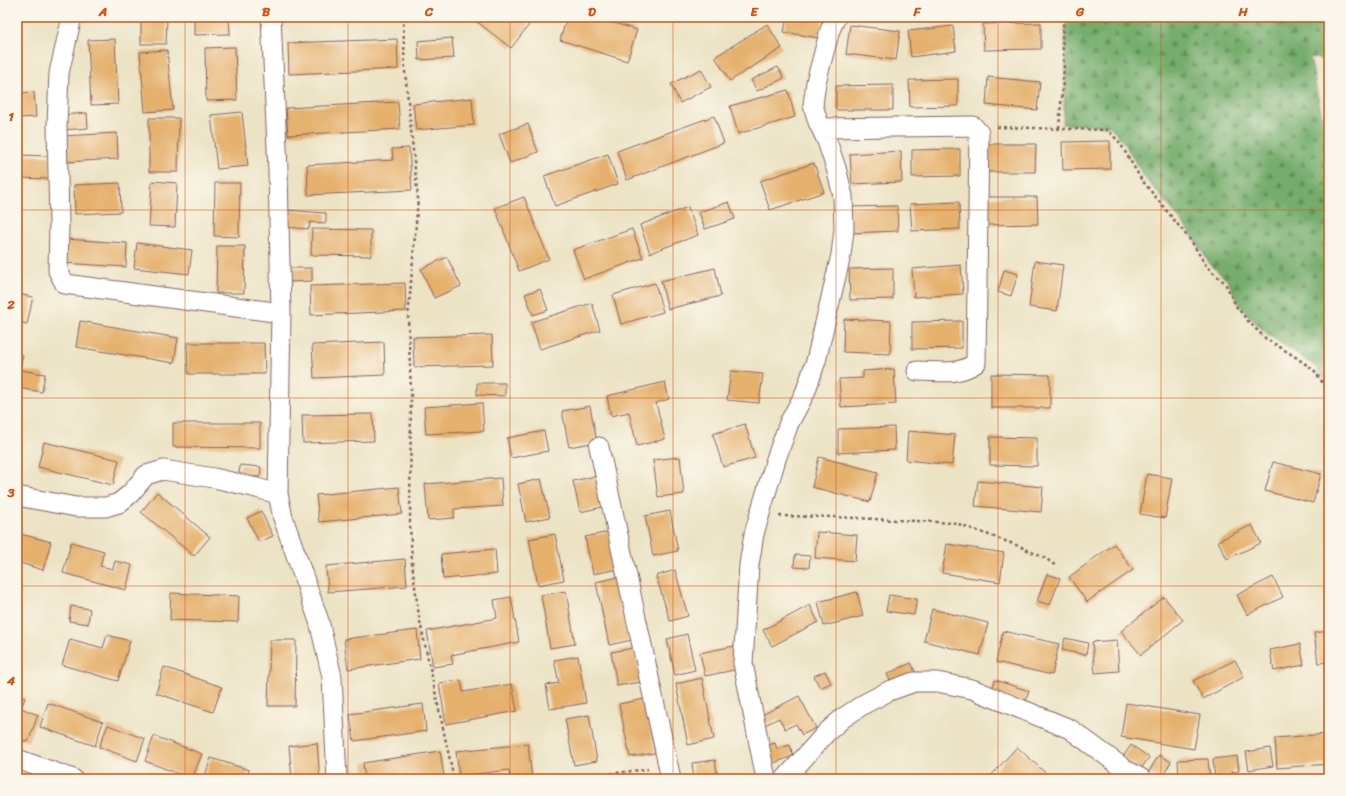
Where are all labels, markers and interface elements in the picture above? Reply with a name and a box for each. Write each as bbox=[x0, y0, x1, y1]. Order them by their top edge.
text: A bbox=[98, 0, 107, 23]
text: B bbox=[262, 0, 271, 23]
text: C bbox=[424, 0, 434, 23]
text: D bbox=[588, 0, 596, 23]
text: E bbox=[750, 0, 759, 23]
text: F bbox=[912, 0, 921, 23]
text: G bbox=[1075, 0, 1085, 23]
text: H bbox=[1237, 0, 1248, 23]
text: 1 bbox=[8, 105, 14, 128]
text: 2 bbox=[6, 293, 15, 316]
text: 3 bbox=[6, 481, 15, 504]
text: 4 bbox=[6, 669, 16, 692]

